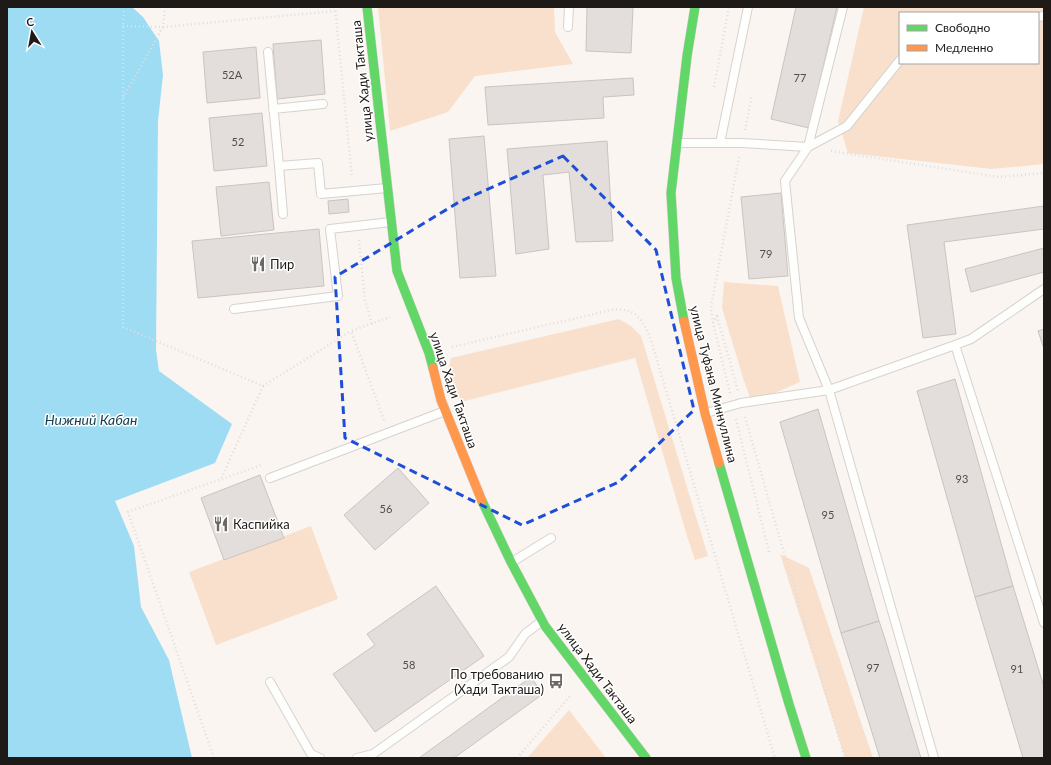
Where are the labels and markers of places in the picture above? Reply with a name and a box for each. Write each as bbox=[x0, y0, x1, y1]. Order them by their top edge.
restaurant icon: Пир bbox=[249, 255, 267, 273]
place label: Пир bbox=[270, 256, 294, 272]
restaurant icon: Каспийка bbox=[212, 515, 230, 533]
place label: Каспийка bbox=[233, 516, 290, 532]
place label: По требованию (Хади Такташа) bbox=[450, 666, 544, 697]
bus stop icon: По требованию (Хади Такташа) bbox=[547, 672, 565, 690]

